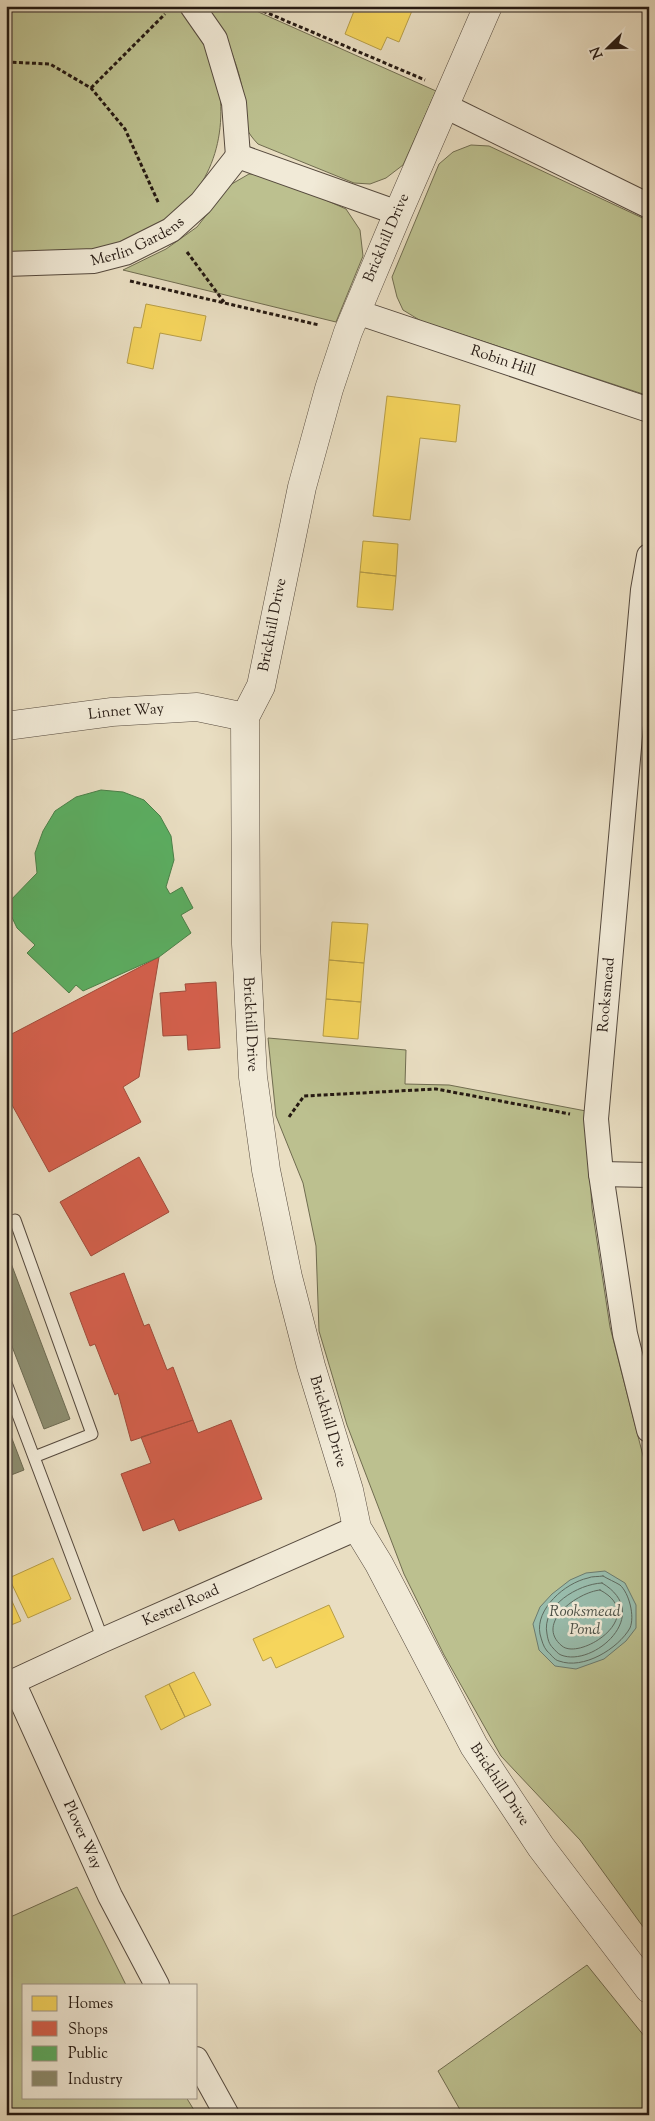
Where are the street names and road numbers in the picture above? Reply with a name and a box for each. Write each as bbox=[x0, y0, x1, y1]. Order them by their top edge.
street label: Brickhill Drive bbox=[359, 190, 415, 286]
street label: Merlin Gardens bbox=[89, 212, 189, 272]
street label: Robin Hill bbox=[468, 340, 538, 382]
street label: Brickhill Drive bbox=[254, 576, 292, 674]
street label: Linnet Way bbox=[87, 698, 165, 726]
street label: Rooksmead bbox=[593, 956, 621, 1033]
street label: Brickhill Drive bbox=[237, 976, 263, 1072]
street label: Brickhill Drive bbox=[304, 1373, 352, 1470]
street label: Kestrel Road bbox=[139, 1579, 223, 1632]
street label: Brickhill Drive bbox=[464, 1739, 535, 1830]
street label: Plover Way bbox=[58, 1797, 107, 1873]

